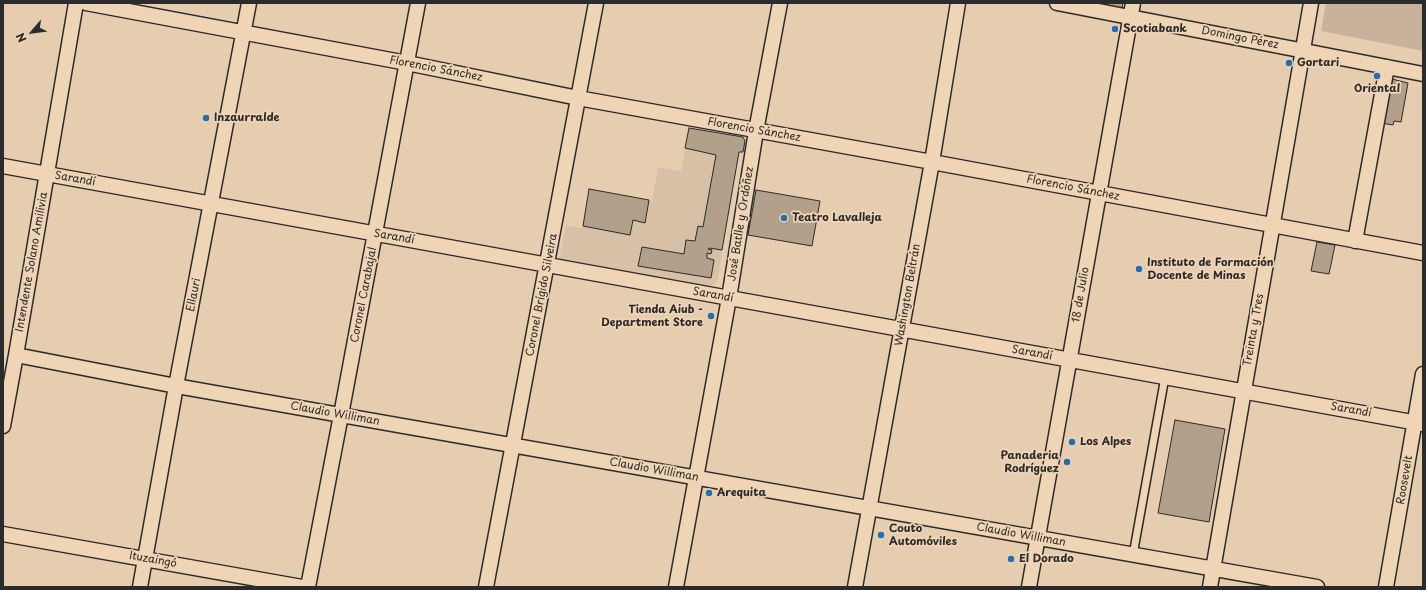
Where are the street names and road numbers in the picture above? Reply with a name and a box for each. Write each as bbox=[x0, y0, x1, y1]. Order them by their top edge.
street label: Domingo Pérez bbox=[1200, 24, 1280, 52]
street label: Florencio Sánchez bbox=[388, 54, 484, 84]
street label: Florencio Sánchez bbox=[706, 115, 802, 145]
street label: José Batlle y Ordóñez bbox=[725, 166, 757, 282]
street label: Sarandí bbox=[54, 169, 96, 189]
street label: Florencio Sánchez bbox=[1025, 173, 1121, 203]
street label: Intendente Solano Amilivia bbox=[13, 191, 51, 333]
street label: Sarandí bbox=[373, 227, 415, 247]
street label: Coronel Brígido Silveira bbox=[524, 232, 560, 358]
street label: Washington Beltrán bbox=[892, 243, 924, 347]
street label: Coronel Carabajal bbox=[348, 246, 380, 344]
street label: 18 de Julio bbox=[1070, 266, 1092, 324]
street label: Ellauri bbox=[184, 277, 204, 313]
street label: Sarandí bbox=[692, 285, 734, 305]
street label: Treinta y Tres bbox=[1241, 293, 1267, 367]
street label: Sarandí bbox=[1011, 343, 1053, 363]
street label: Claudio Williman bbox=[289, 400, 381, 428]
street label: Sarandí bbox=[1330, 400, 1372, 420]
street label: Roosevelt bbox=[1394, 454, 1416, 506]
street label: Claudio Williman bbox=[608, 456, 700, 484]
street label: Claudio Williman bbox=[975, 521, 1067, 549]
street label: Ituzaingó bbox=[128, 549, 178, 571]

